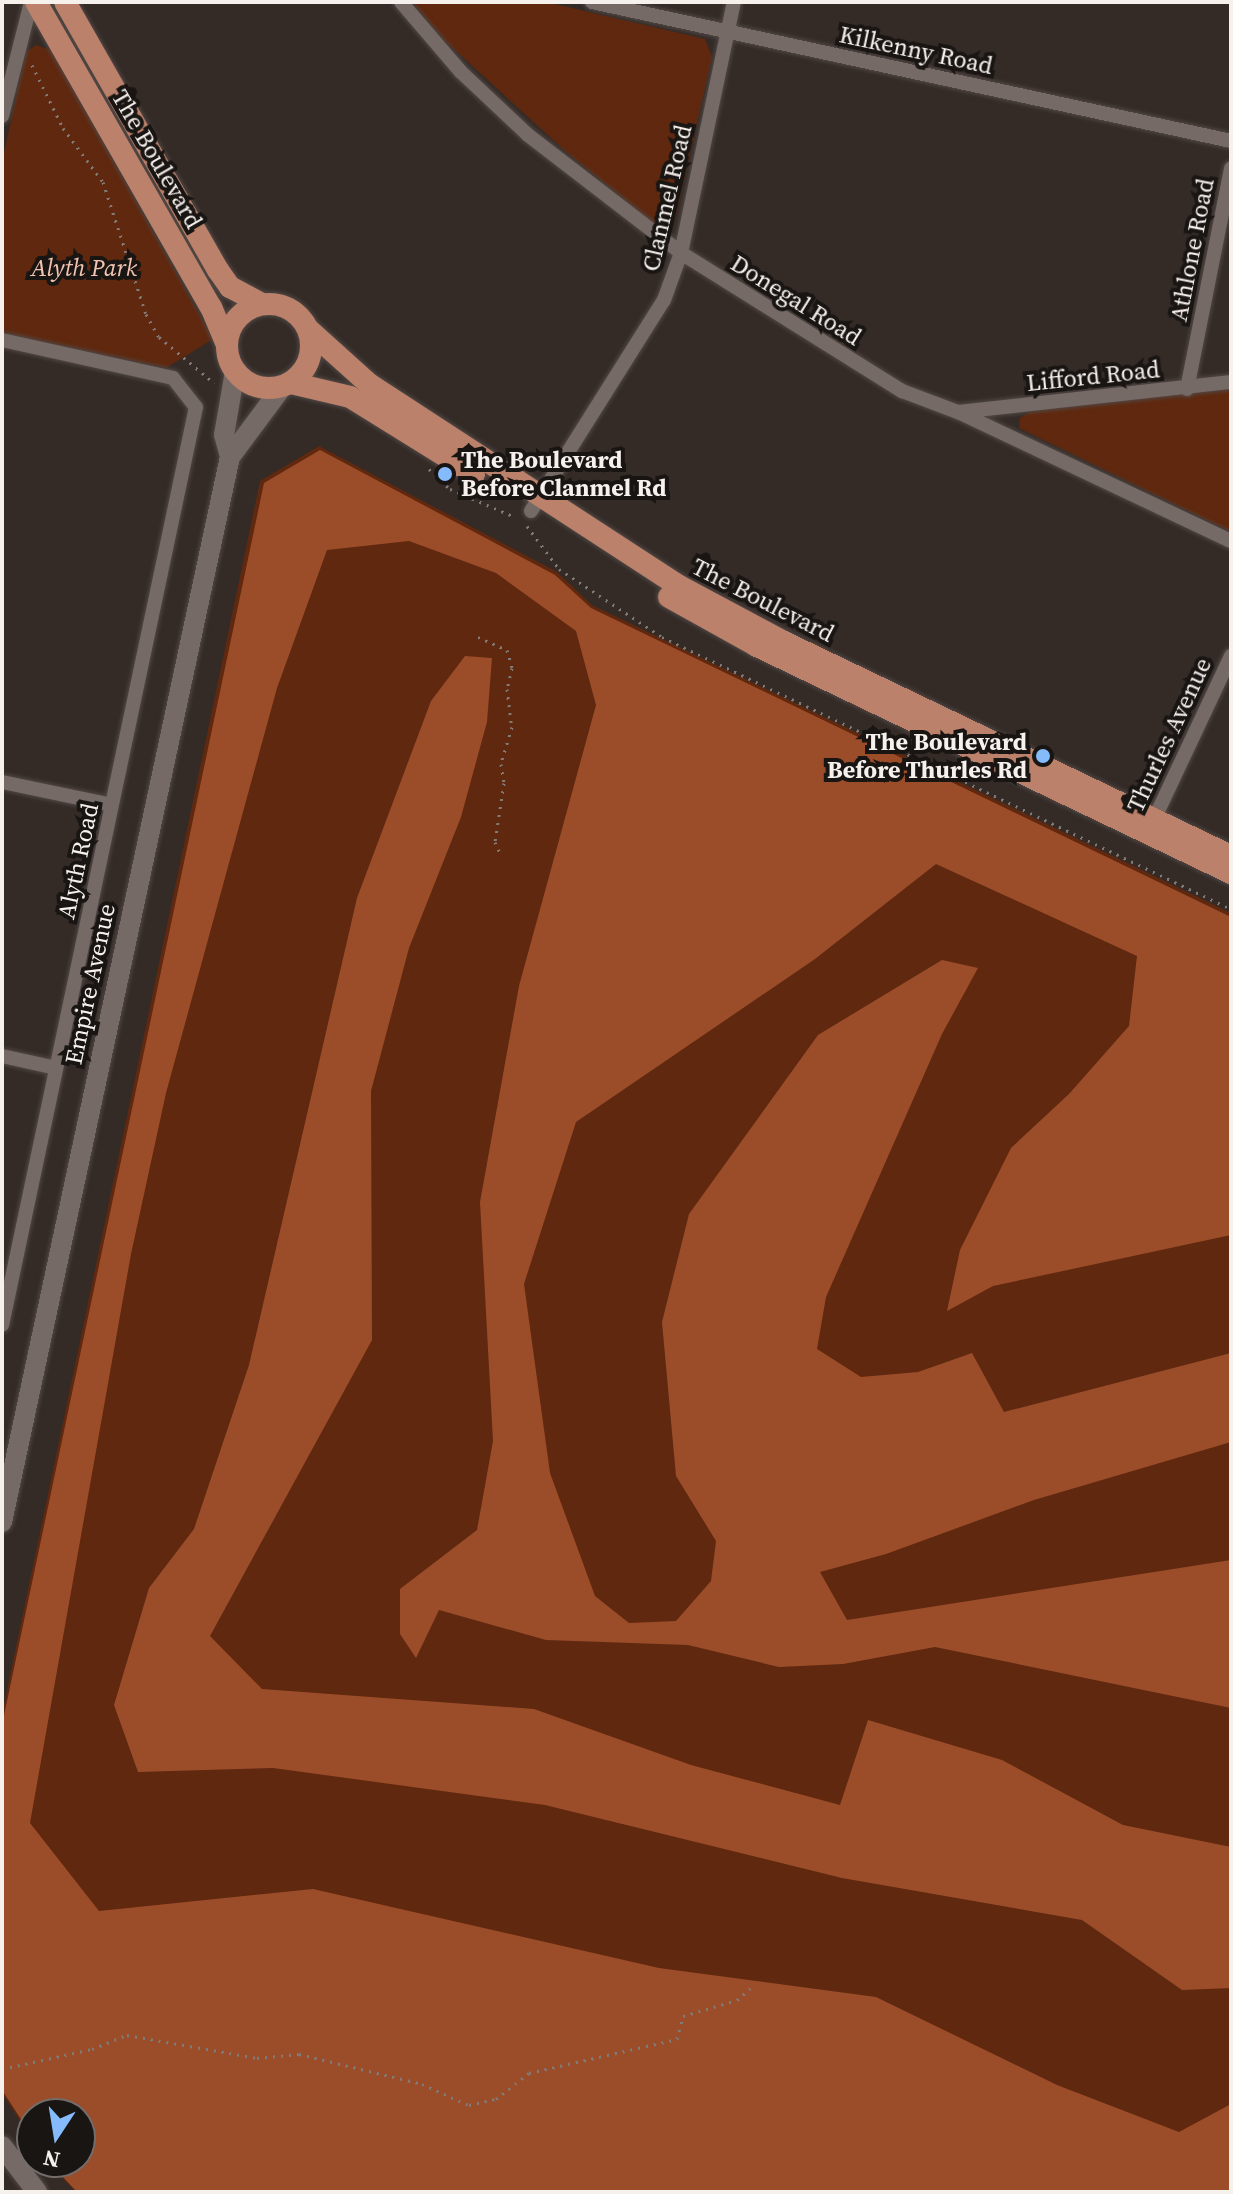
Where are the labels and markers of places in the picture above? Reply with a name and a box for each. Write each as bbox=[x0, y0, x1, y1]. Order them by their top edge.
place label: The Boulevard Before Clanmel Rd bbox=[461, 446, 667, 502]
marker: The Boulevard Before Clanmel Rd bbox=[436, 465, 454, 483]
place label: The Boulevard Before Thurles Rd bbox=[827, 728, 1027, 784]
marker: The Boulevard Before Thurles Rd bbox=[1034, 747, 1052, 765]

